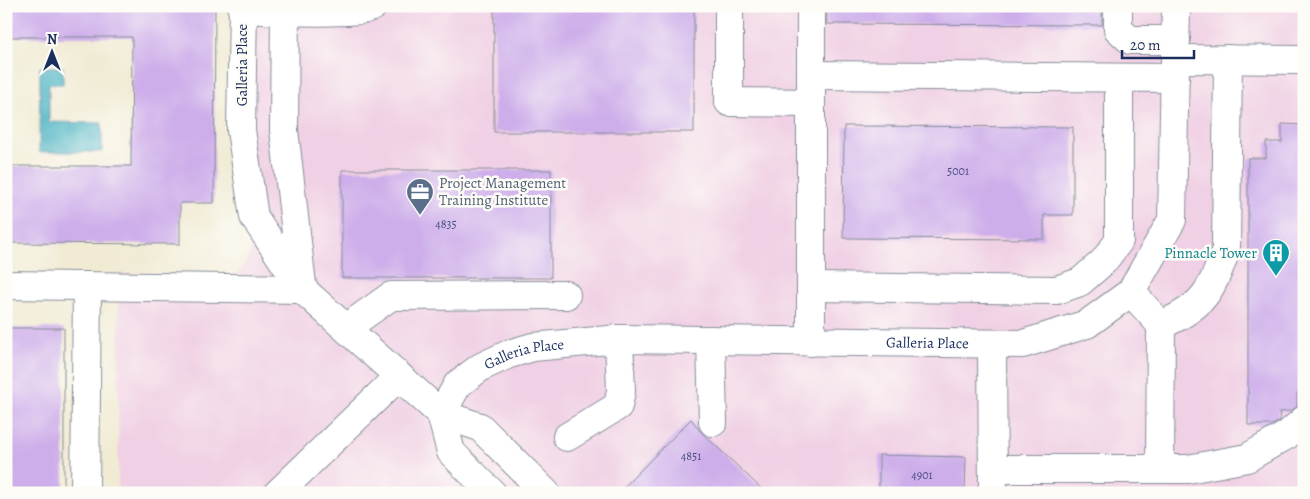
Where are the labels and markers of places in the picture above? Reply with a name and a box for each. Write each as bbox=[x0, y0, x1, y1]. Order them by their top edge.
place label: Project Management Training Institute bbox=[439, 173, 566, 210]
office icon: Project Management Training Institute bbox=[405, 177, 435, 216]
building icon: Pinnacle Tower bbox=[1261, 238, 1291, 277]
place label: Pinnacle Tower bbox=[1164, 243, 1257, 263]

